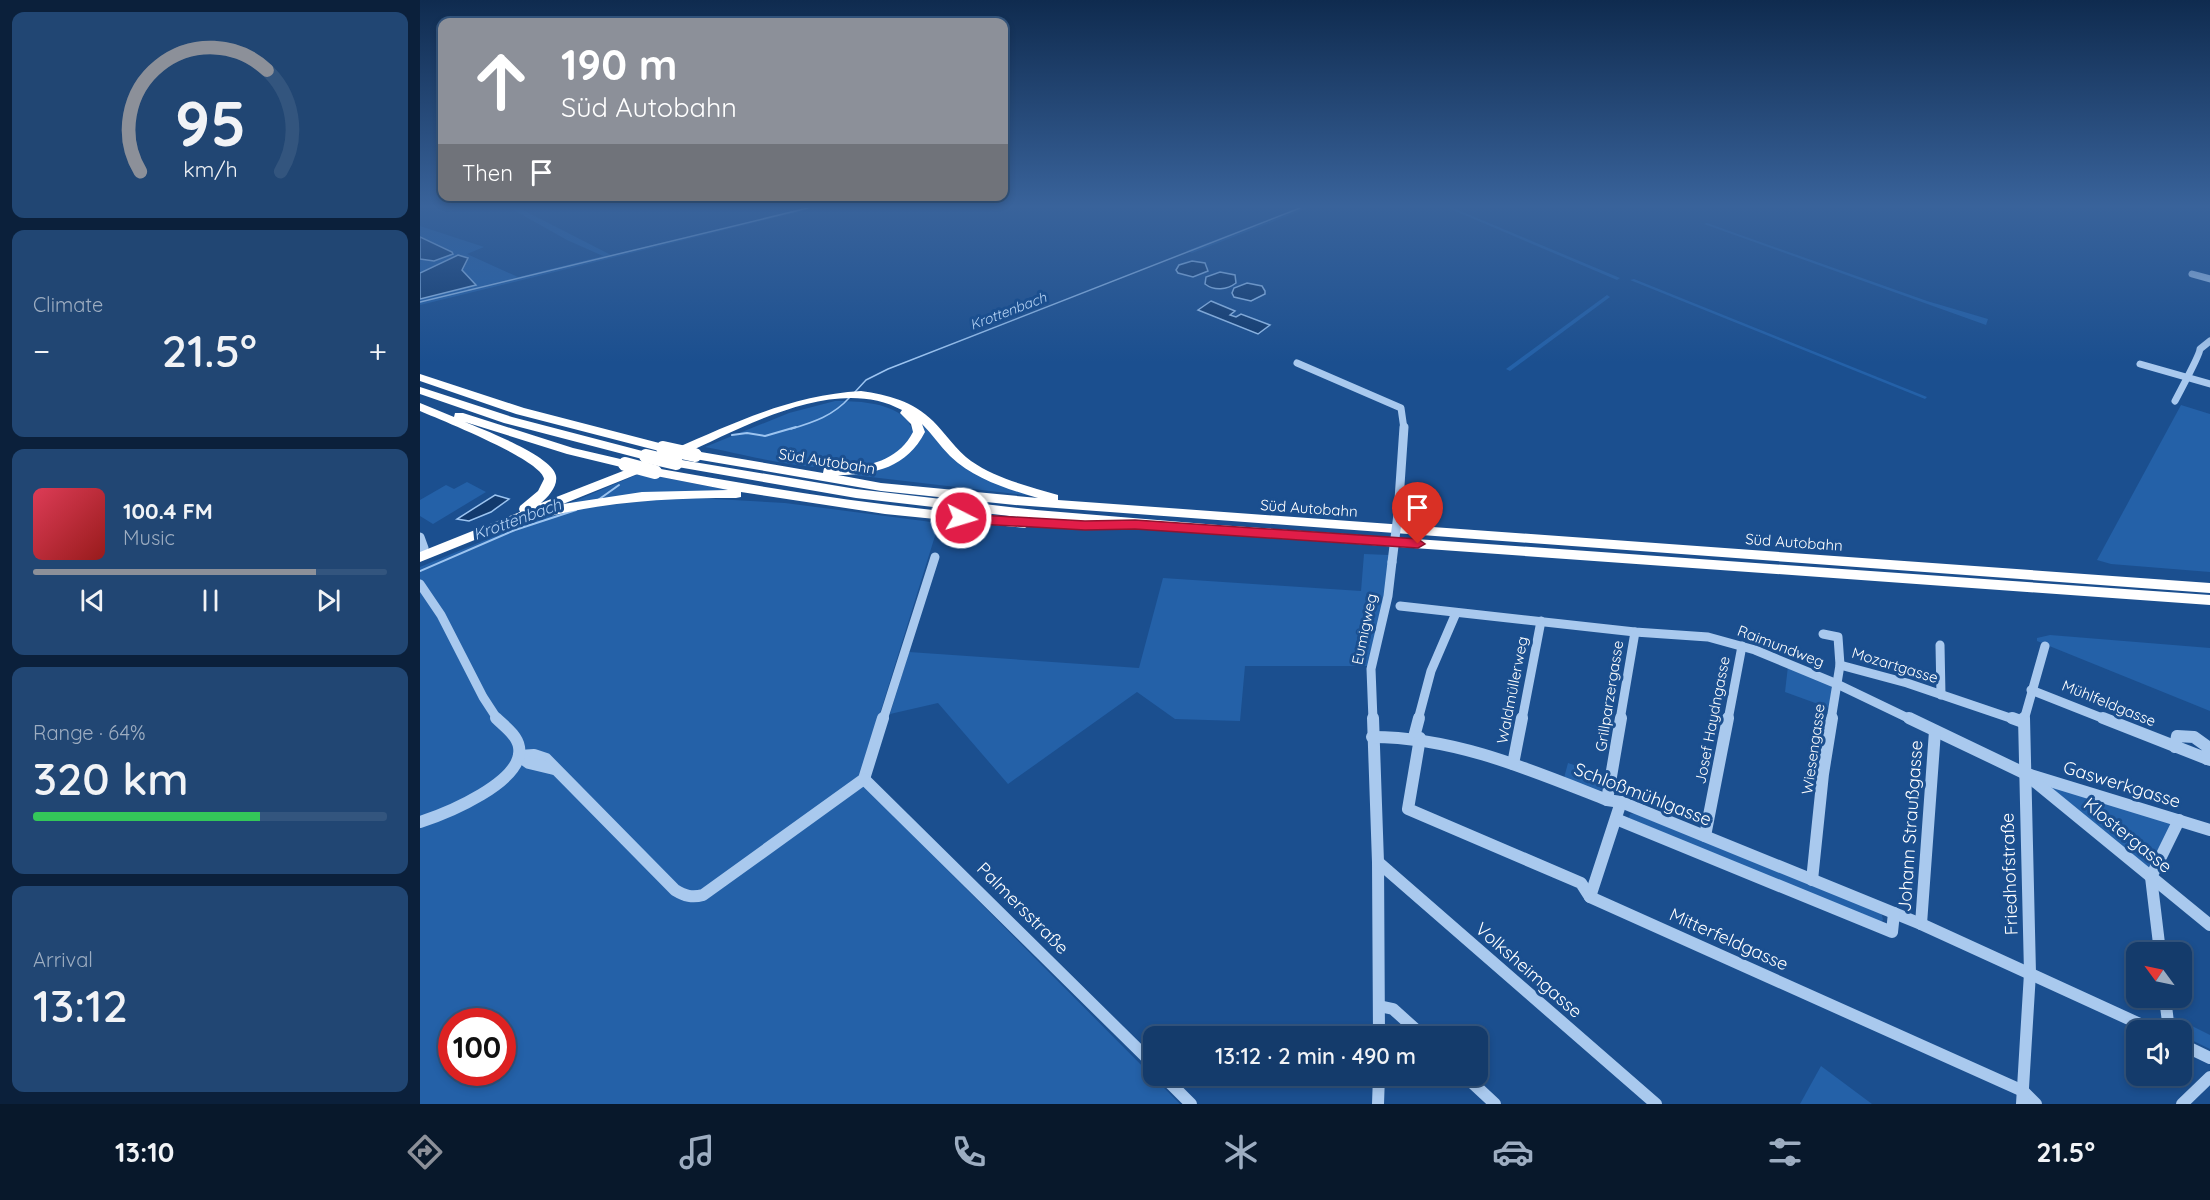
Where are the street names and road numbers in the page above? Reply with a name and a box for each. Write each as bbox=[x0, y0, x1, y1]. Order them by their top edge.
street label: Süd Autobahn bbox=[777, 444, 877, 478]
street label: Süd Autobahn bbox=[1260, 495, 1358, 521]
street label: Süd Autobahn bbox=[1745, 529, 1843, 555]
street label: Eumigweg bbox=[1347, 592, 1381, 666]
street label: Raimundweg bbox=[1735, 621, 1827, 671]
street label: Waldmüllerweg bbox=[1492, 635, 1532, 745]
street label: Grillparzergasse bbox=[1591, 639, 1627, 753]
street label: Mozartgasse bbox=[1850, 643, 1940, 687]
street label: Josef Haydngasse bbox=[1690, 655, 1734, 785]
street label: Mühlfeldgasse bbox=[2059, 676, 2159, 730]
street label: Wiesengasse bbox=[1797, 702, 1829, 796]
street label: Johann Straußgasse bbox=[1893, 739, 1927, 913]
street label: Gaswerkgasse bbox=[2061, 755, 2183, 813]
street label: Schloßmühlgasse bbox=[1571, 757, 1715, 831]
street label: Klostergasse bbox=[2079, 792, 2177, 878]
street label: Friedhofstraße bbox=[1995, 812, 2023, 936]
street label: Palmersstraße bbox=[972, 857, 1074, 959]
street label: Mitterfeldgasse bbox=[1666, 902, 1792, 976]
street label: Volksheimgasse bbox=[1471, 917, 1587, 1023]

